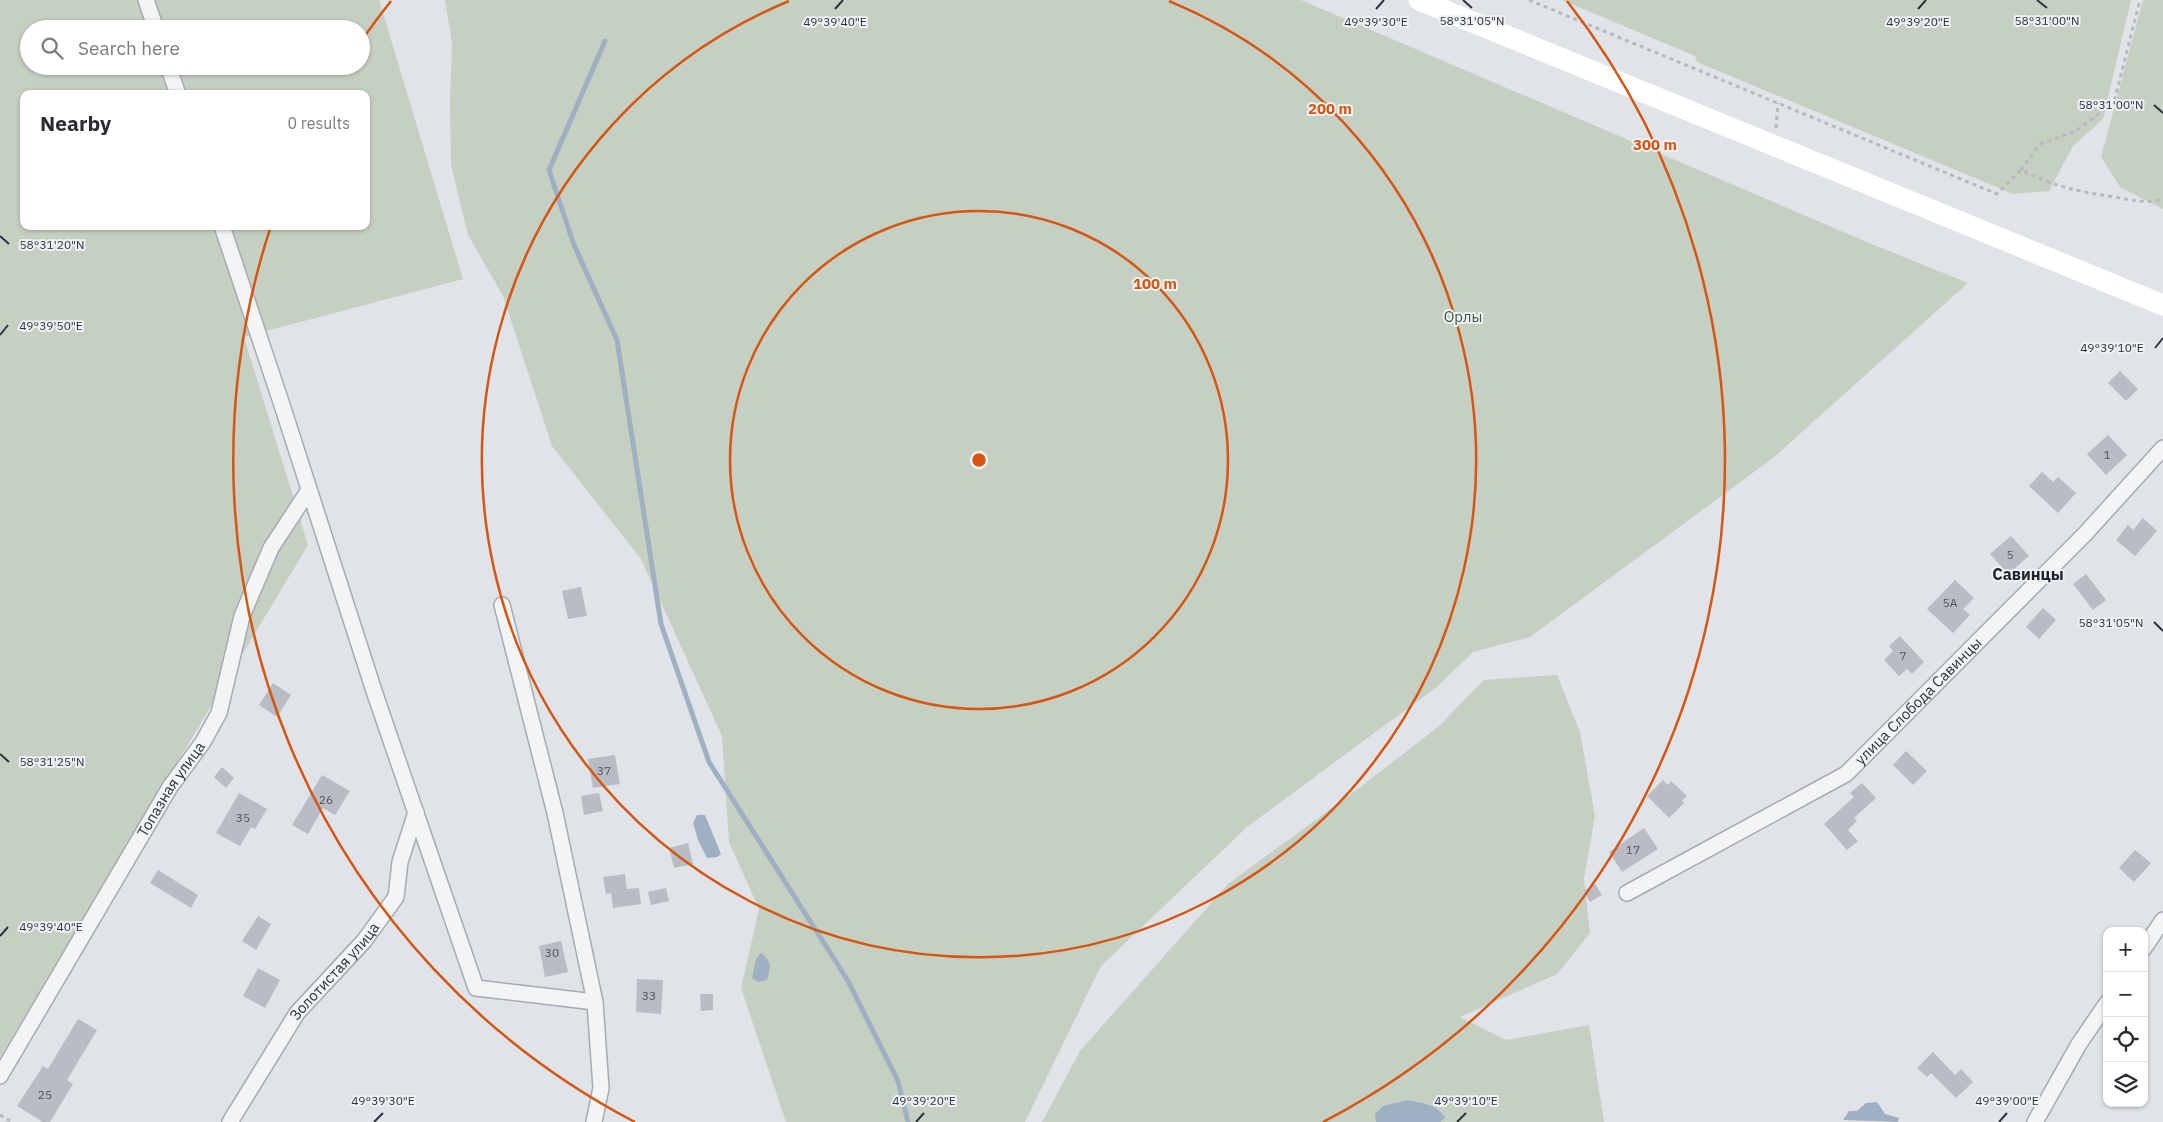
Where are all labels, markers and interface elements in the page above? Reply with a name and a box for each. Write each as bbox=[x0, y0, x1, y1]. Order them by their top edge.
text: 58°31'05"N bbox=[1439, 13, 1505, 28]
text: 58°31'00"N bbox=[2014, 13, 2080, 28]
text: 49°39'40"E bbox=[803, 14, 867, 29]
text: 49°39'30"E bbox=[1344, 14, 1408, 29]
text: 49°39'20"E bbox=[1886, 14, 1950, 29]
search box bbox=[20, 20, 370, 75]
icon: search bbox=[38, 34, 66, 62]
text: Search here bbox=[78, 36, 180, 60]
text: 58°31'00"N bbox=[2078, 97, 2144, 112]
text: 200 m bbox=[1308, 99, 1352, 118]
text: Nearby bbox=[40, 109, 111, 137]
text: 0 results bbox=[287, 113, 350, 133]
text: 300 m bbox=[1633, 135, 1677, 154]
text: 58°31'20"N bbox=[19, 237, 85, 252]
text: 100 m bbox=[1133, 274, 1177, 293]
park label: Орлы bbox=[1444, 307, 1482, 326]
text: 49°39'50"E bbox=[19, 318, 83, 333]
text: 49°39'10"E bbox=[2080, 340, 2144, 355]
house number: 1 bbox=[2103, 447, 2111, 462]
centre of rings bbox=[970, 451, 988, 469]
house number: 5 bbox=[2006, 547, 2014, 562]
district label: Савинцы bbox=[1992, 564, 2064, 584]
house number: 5А bbox=[1943, 595, 1958, 610]
text: 58°31'05"N bbox=[2078, 615, 2144, 630]
street label: улица Слобода Савинцы bbox=[1851, 633, 1986, 769]
house number: 7 bbox=[1899, 648, 1907, 663]
street label: Топазная улица bbox=[133, 738, 209, 840]
text: 58°31'25"N bbox=[19, 754, 85, 769]
house number: 37 bbox=[597, 763, 611, 778]
house number: 26 bbox=[319, 792, 333, 807]
house number: 35 bbox=[236, 810, 250, 825]
house number: 17 bbox=[1626, 842, 1640, 857]
text: 49°39'40"E bbox=[19, 919, 83, 934]
street label: Золотистая улица bbox=[285, 919, 383, 1023]
map controls bbox=[2103, 927, 2148, 1107]
button: + bbox=[2103, 927, 2148, 972]
house number: 30 bbox=[545, 945, 559, 960]
button: − bbox=[2103, 972, 2148, 1017]
house number: 33 bbox=[642, 988, 656, 1003]
button: locate bbox=[2103, 1017, 2148, 1062]
button: layers bbox=[2103, 1062, 2148, 1107]
house number: 25 bbox=[38, 1087, 52, 1102]
text: 49°39'30"E bbox=[351, 1093, 415, 1108]
text: 49°39'20"E bbox=[892, 1093, 956, 1108]
text: 49°39'10"E bbox=[1434, 1093, 1498, 1108]
text: 49°39'00"E bbox=[1975, 1093, 2039, 1108]

